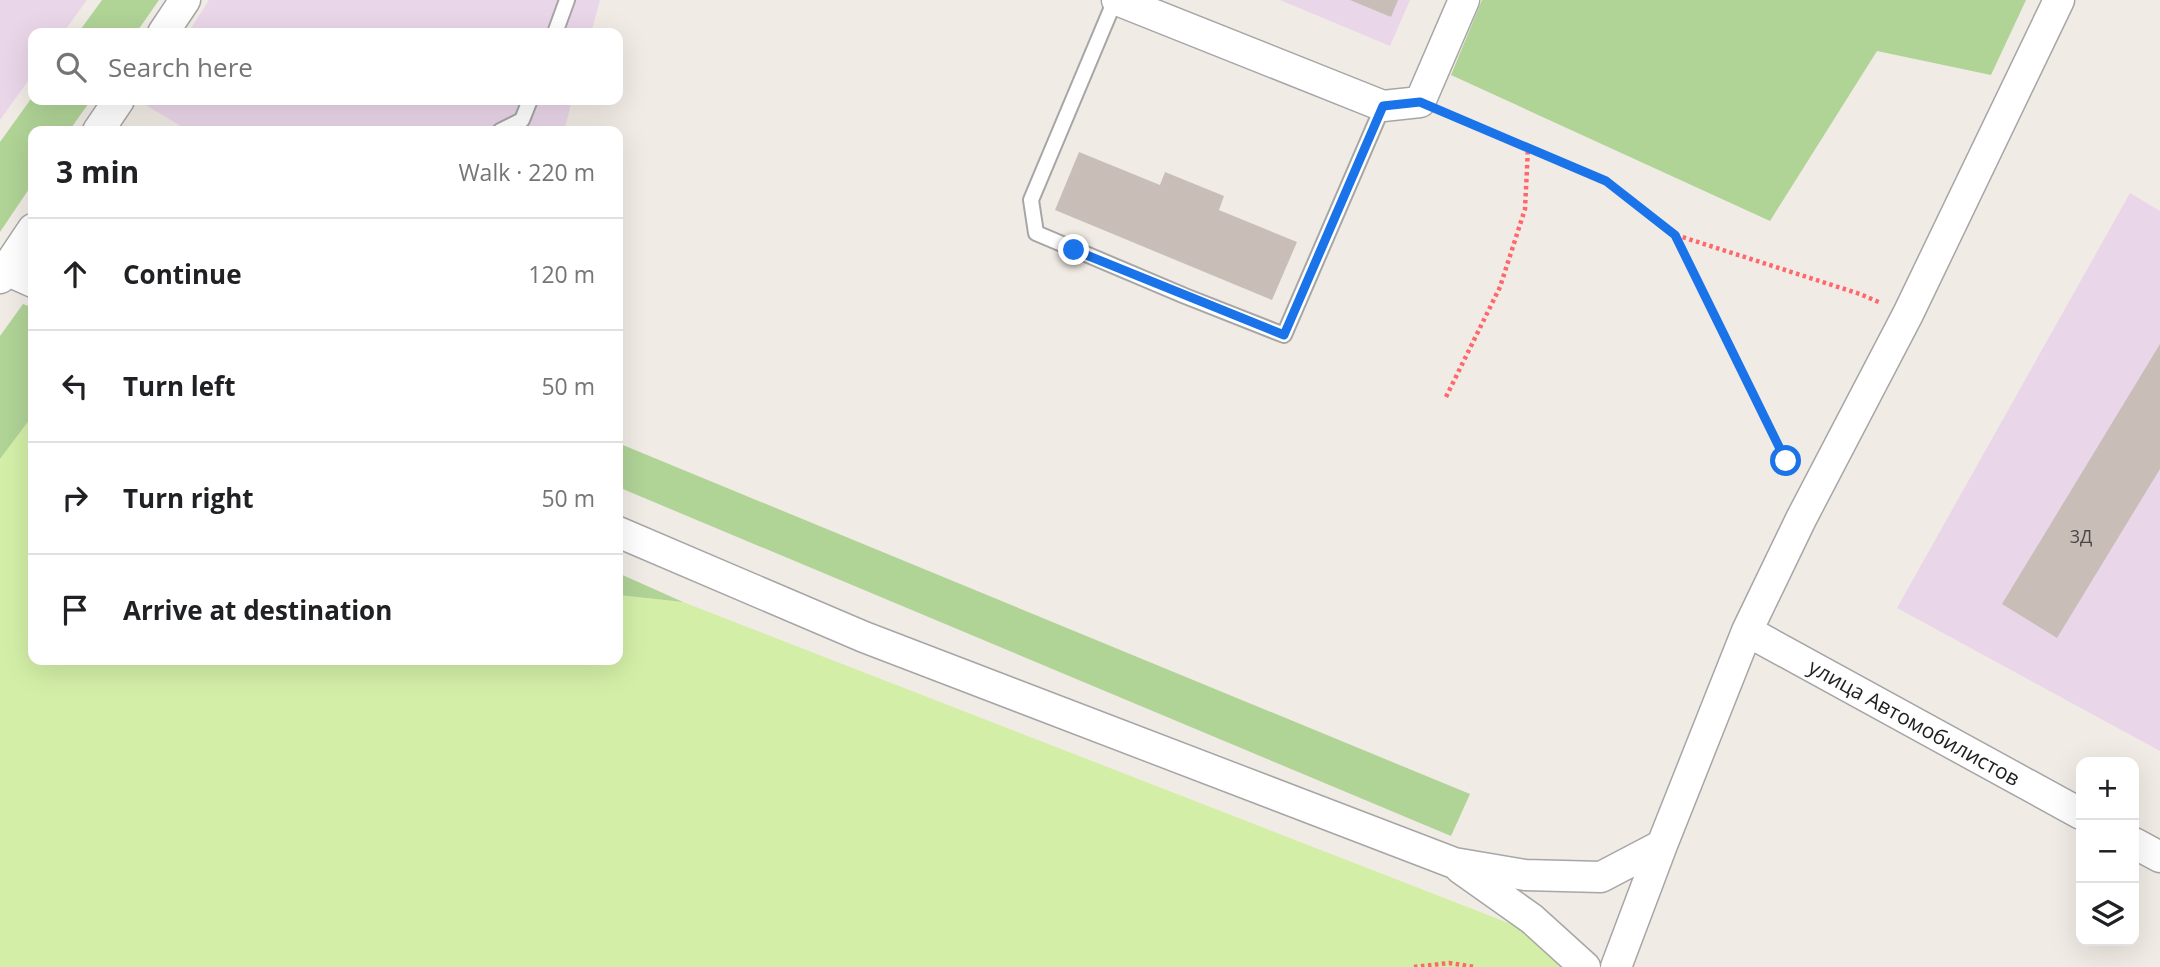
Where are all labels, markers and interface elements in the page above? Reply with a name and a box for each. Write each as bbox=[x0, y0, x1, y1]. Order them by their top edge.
search box bbox=[28, 28, 623, 105]
icon: search bbox=[52, 48, 90, 86]
text: Search here bbox=[108, 49, 253, 85]
text: 3 min bbox=[56, 151, 139, 192]
text: Walk · 220 m bbox=[458, 156, 595, 188]
route end bbox=[1058, 234, 1089, 265]
icon: ahead bbox=[56, 255, 94, 293]
text: Continue bbox=[123, 256, 242, 292]
text: 120 m bbox=[528, 258, 595, 290]
icon: left bbox=[56, 367, 94, 405]
text: Turn left bbox=[123, 368, 235, 404]
text: 50 m bbox=[541, 370, 595, 402]
route start bbox=[1770, 445, 1801, 476]
icon: right bbox=[56, 479, 94, 517]
text: Turn right bbox=[123, 480, 254, 516]
text: 50 m bbox=[541, 482, 595, 514]
house number: 3Д bbox=[2070, 524, 2092, 548]
icon: arrive bbox=[56, 591, 94, 629]
text: Arrive at destination bbox=[123, 592, 392, 628]
street label: улица Автомобилистов bbox=[1804, 652, 2025, 792]
map controls bbox=[2076, 757, 2139, 946]
button: + bbox=[2076, 757, 2139, 820]
button: − bbox=[2076, 820, 2139, 883]
button: layers bbox=[2076, 883, 2139, 946]

